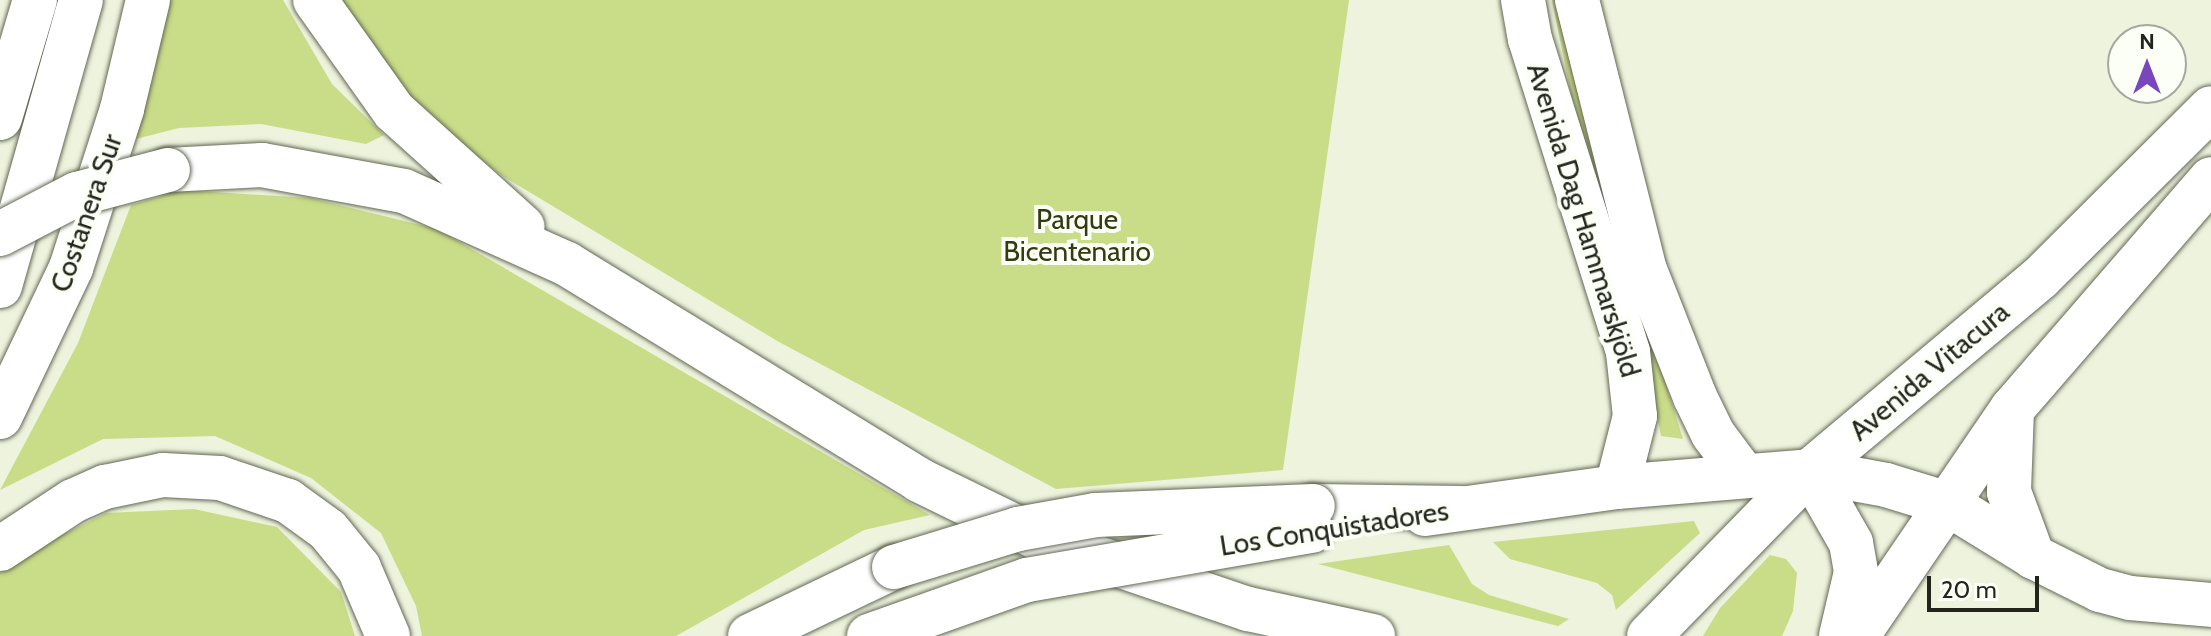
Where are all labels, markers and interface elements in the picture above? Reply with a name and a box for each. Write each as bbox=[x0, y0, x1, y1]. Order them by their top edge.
north arrow bbox=[2107, 24, 2187, 104]
text: N bbox=[2139, 28, 2155, 55]
street label: Avenida Dag Hammarskjöld bbox=[1520, 59, 1648, 381]
street label: Costanera Sur bbox=[43, 130, 129, 296]
park label: Parque Bicentenario bbox=[1003, 202, 1151, 268]
street label: Avenida Vitacura bbox=[1843, 295, 2015, 447]
street label: Los Conquistadores bbox=[1217, 493, 1451, 563]
scale bar bbox=[1931, 560, 2043, 610]
text: 20 m bbox=[1941, 575, 1997, 604]

